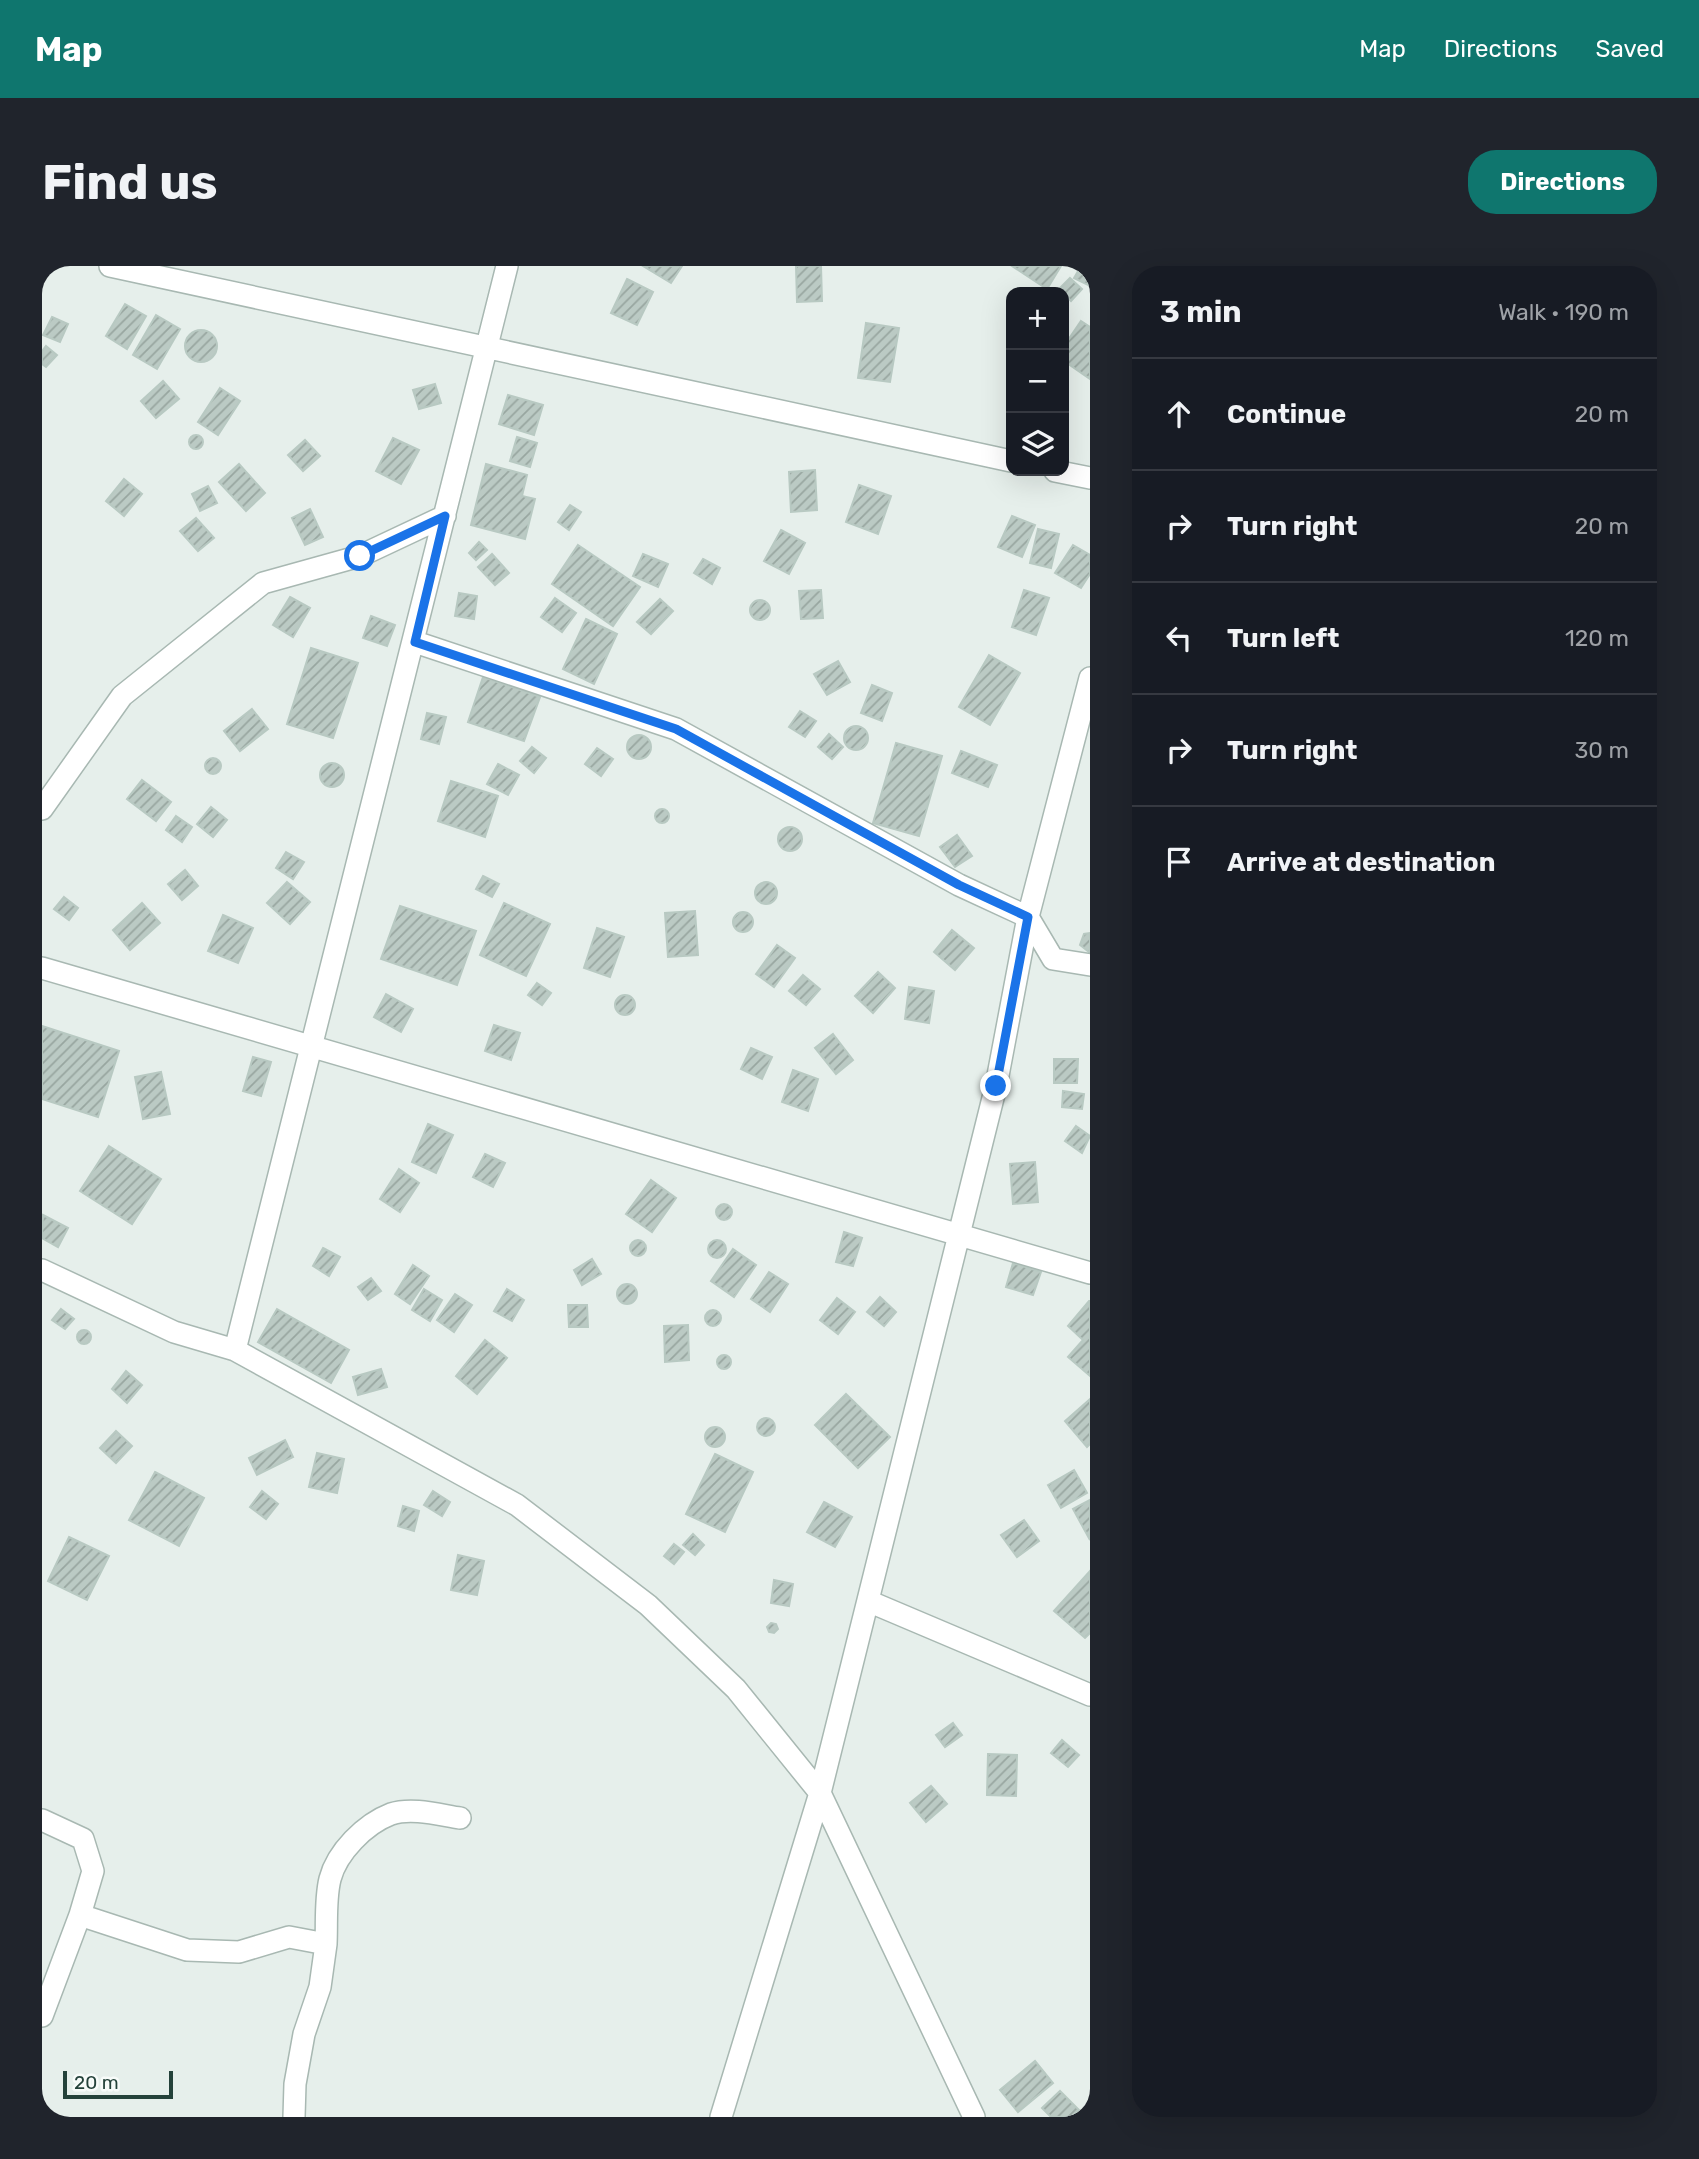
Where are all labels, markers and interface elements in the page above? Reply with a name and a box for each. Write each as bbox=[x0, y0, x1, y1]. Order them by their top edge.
text: Map bbox=[35, 30, 103, 69]
text: Map bbox=[1359, 35, 1406, 63]
text: Directions bbox=[1444, 35, 1557, 63]
text: Saved bbox=[1595, 35, 1664, 63]
button: Directions bbox=[1468, 150, 1657, 214]
text: Find us bbox=[42, 153, 218, 211]
map controls bbox=[1006, 287, 1069, 476]
button: + bbox=[1006, 287, 1069, 350]
text: 3 min bbox=[1160, 294, 1242, 330]
text: Walk · 190 m bbox=[1498, 298, 1629, 326]
button: − bbox=[1006, 350, 1069, 413]
icon: ahead bbox=[1160, 395, 1198, 433]
text: Continue bbox=[1227, 399, 1346, 430]
text: 20 m bbox=[1575, 400, 1629, 428]
button: layers bbox=[1006, 413, 1069, 476]
icon: right bbox=[1160, 507, 1198, 545]
text: Turn right bbox=[1227, 511, 1357, 542]
text: 20 m bbox=[1575, 512, 1629, 540]
route start bbox=[344, 540, 375, 571]
icon: left bbox=[1160, 619, 1198, 657]
text: Turn left bbox=[1227, 623, 1339, 654]
text: 120 m bbox=[1565, 624, 1629, 652]
icon: right bbox=[1160, 731, 1198, 769]
text: Turn right bbox=[1227, 735, 1357, 766]
text: 30 m bbox=[1574, 736, 1629, 764]
icon: arrive bbox=[1160, 843, 1198, 881]
text: Arrive at destination bbox=[1227, 847, 1495, 878]
route end bbox=[980, 1070, 1011, 1101]
scale bar bbox=[63, 2068, 173, 2100]
text: 20 m bbox=[74, 2071, 119, 2094]

